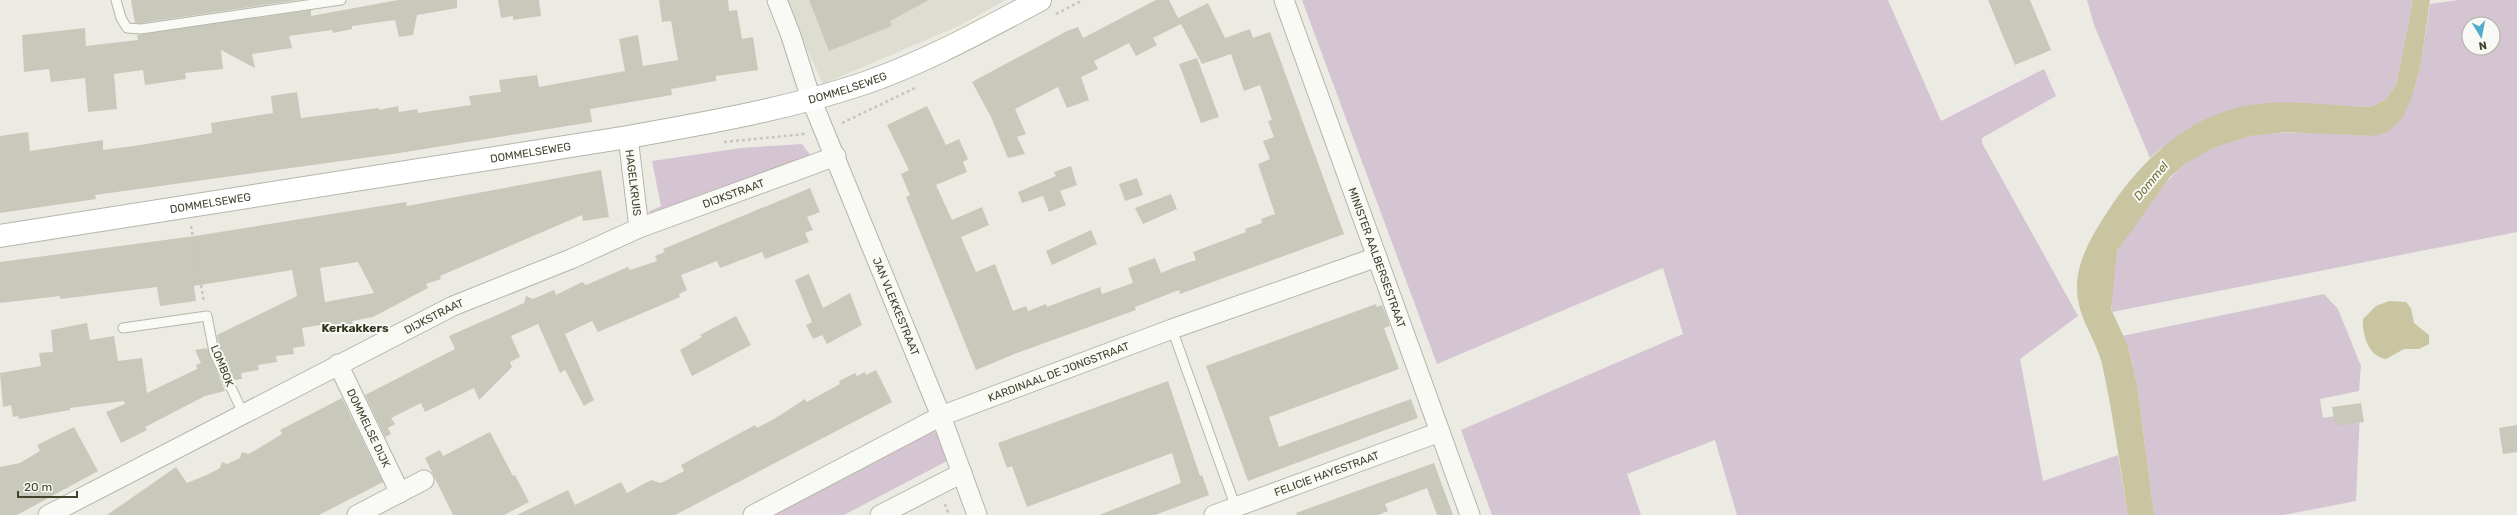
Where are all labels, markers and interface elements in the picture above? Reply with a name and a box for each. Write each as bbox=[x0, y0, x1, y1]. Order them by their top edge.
north arrow bbox=[2461, 16, 2501, 56]
text: N bbox=[2478, 38, 2488, 52]
street label: DOMMELSEWEG bbox=[807, 69, 889, 106]
street label: DOMMELSEWEG bbox=[489, 140, 572, 165]
street label: HAGELKRUIS bbox=[623, 149, 644, 217]
water label: Dommel bbox=[2131, 158, 2172, 203]
street label: DIJKSTRAAT bbox=[701, 176, 767, 211]
street label: MINISTER AALBERSESTRAAT bbox=[1346, 186, 1409, 330]
street label: DOMMELSEWEG bbox=[169, 190, 252, 216]
street label: JAN VLEKKESTRAAT bbox=[870, 255, 922, 358]
street label: DIJKSTRAAT bbox=[402, 296, 466, 337]
district label: Kerkakkers bbox=[321, 321, 389, 335]
street label: KARDINAAL DE JONGSTRAAT bbox=[986, 339, 1132, 404]
street label: LOMBOK bbox=[208, 343, 236, 389]
street label: DOMMELSE DIJK bbox=[344, 386, 393, 470]
street label: FELICIE HAYESTRAAT bbox=[1272, 448, 1382, 499]
scale bar bbox=[18, 473, 77, 499]
text: 20 m bbox=[24, 480, 52, 494]

